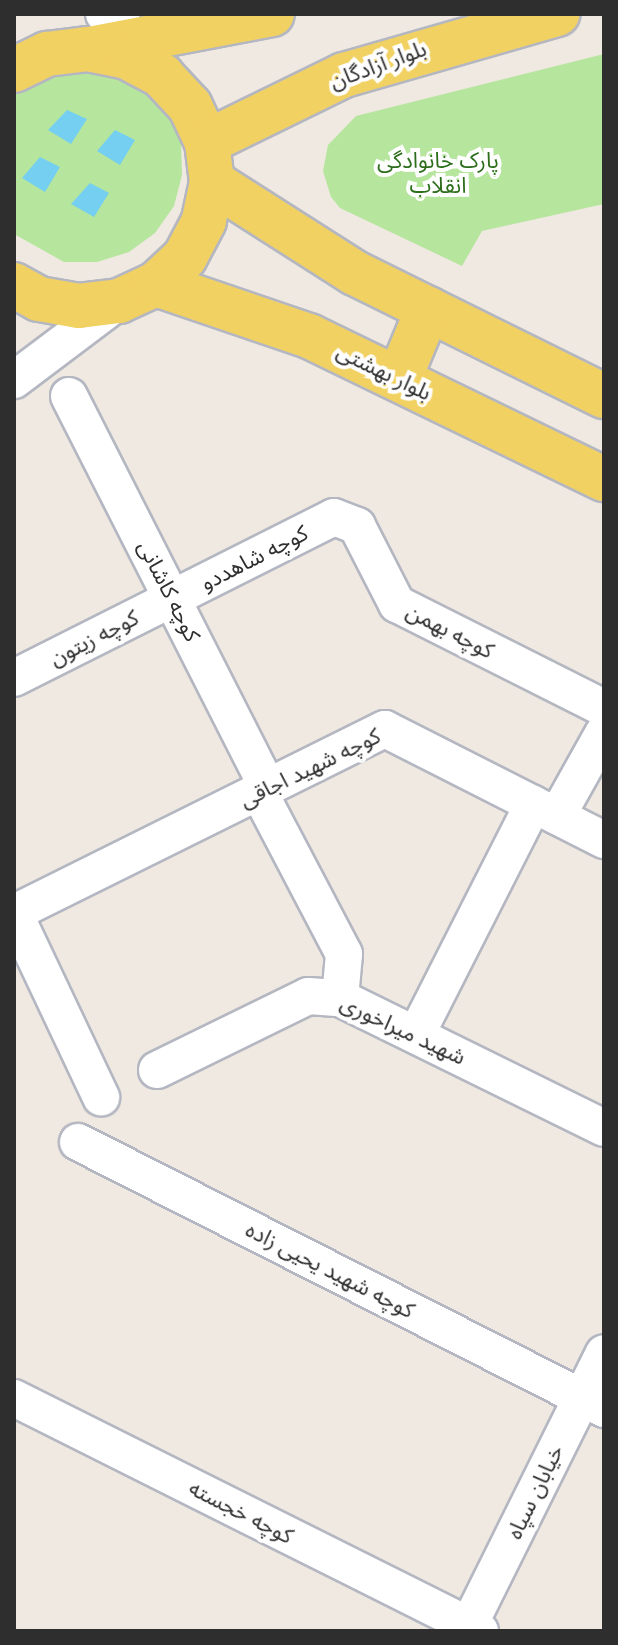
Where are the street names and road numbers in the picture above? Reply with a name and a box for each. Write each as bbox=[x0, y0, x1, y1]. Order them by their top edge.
street label: بلوار آزادگان bbox=[326, 35, 430, 95]
street label: بلوار بهشتی bbox=[332, 338, 436, 406]
street label: کوچه شاهددو bbox=[196, 520, 312, 596]
street label: کوچه کاشانی bbox=[132, 536, 206, 646]
street label: کوچه بهمن bbox=[402, 598, 498, 664]
street label: کوچه زیتون bbox=[45, 604, 143, 672]
street label: کوچه شهید اجاقی bbox=[235, 723, 385, 813]
street label: شهید میراخوری bbox=[336, 989, 470, 1071]
street label: کوچه شهید یحیی زاده bbox=[241, 1216, 419, 1324]
street label: خیابان سپاه bbox=[501, 1441, 569, 1543]
street label: کوچه خجسته bbox=[185, 1475, 297, 1549]

